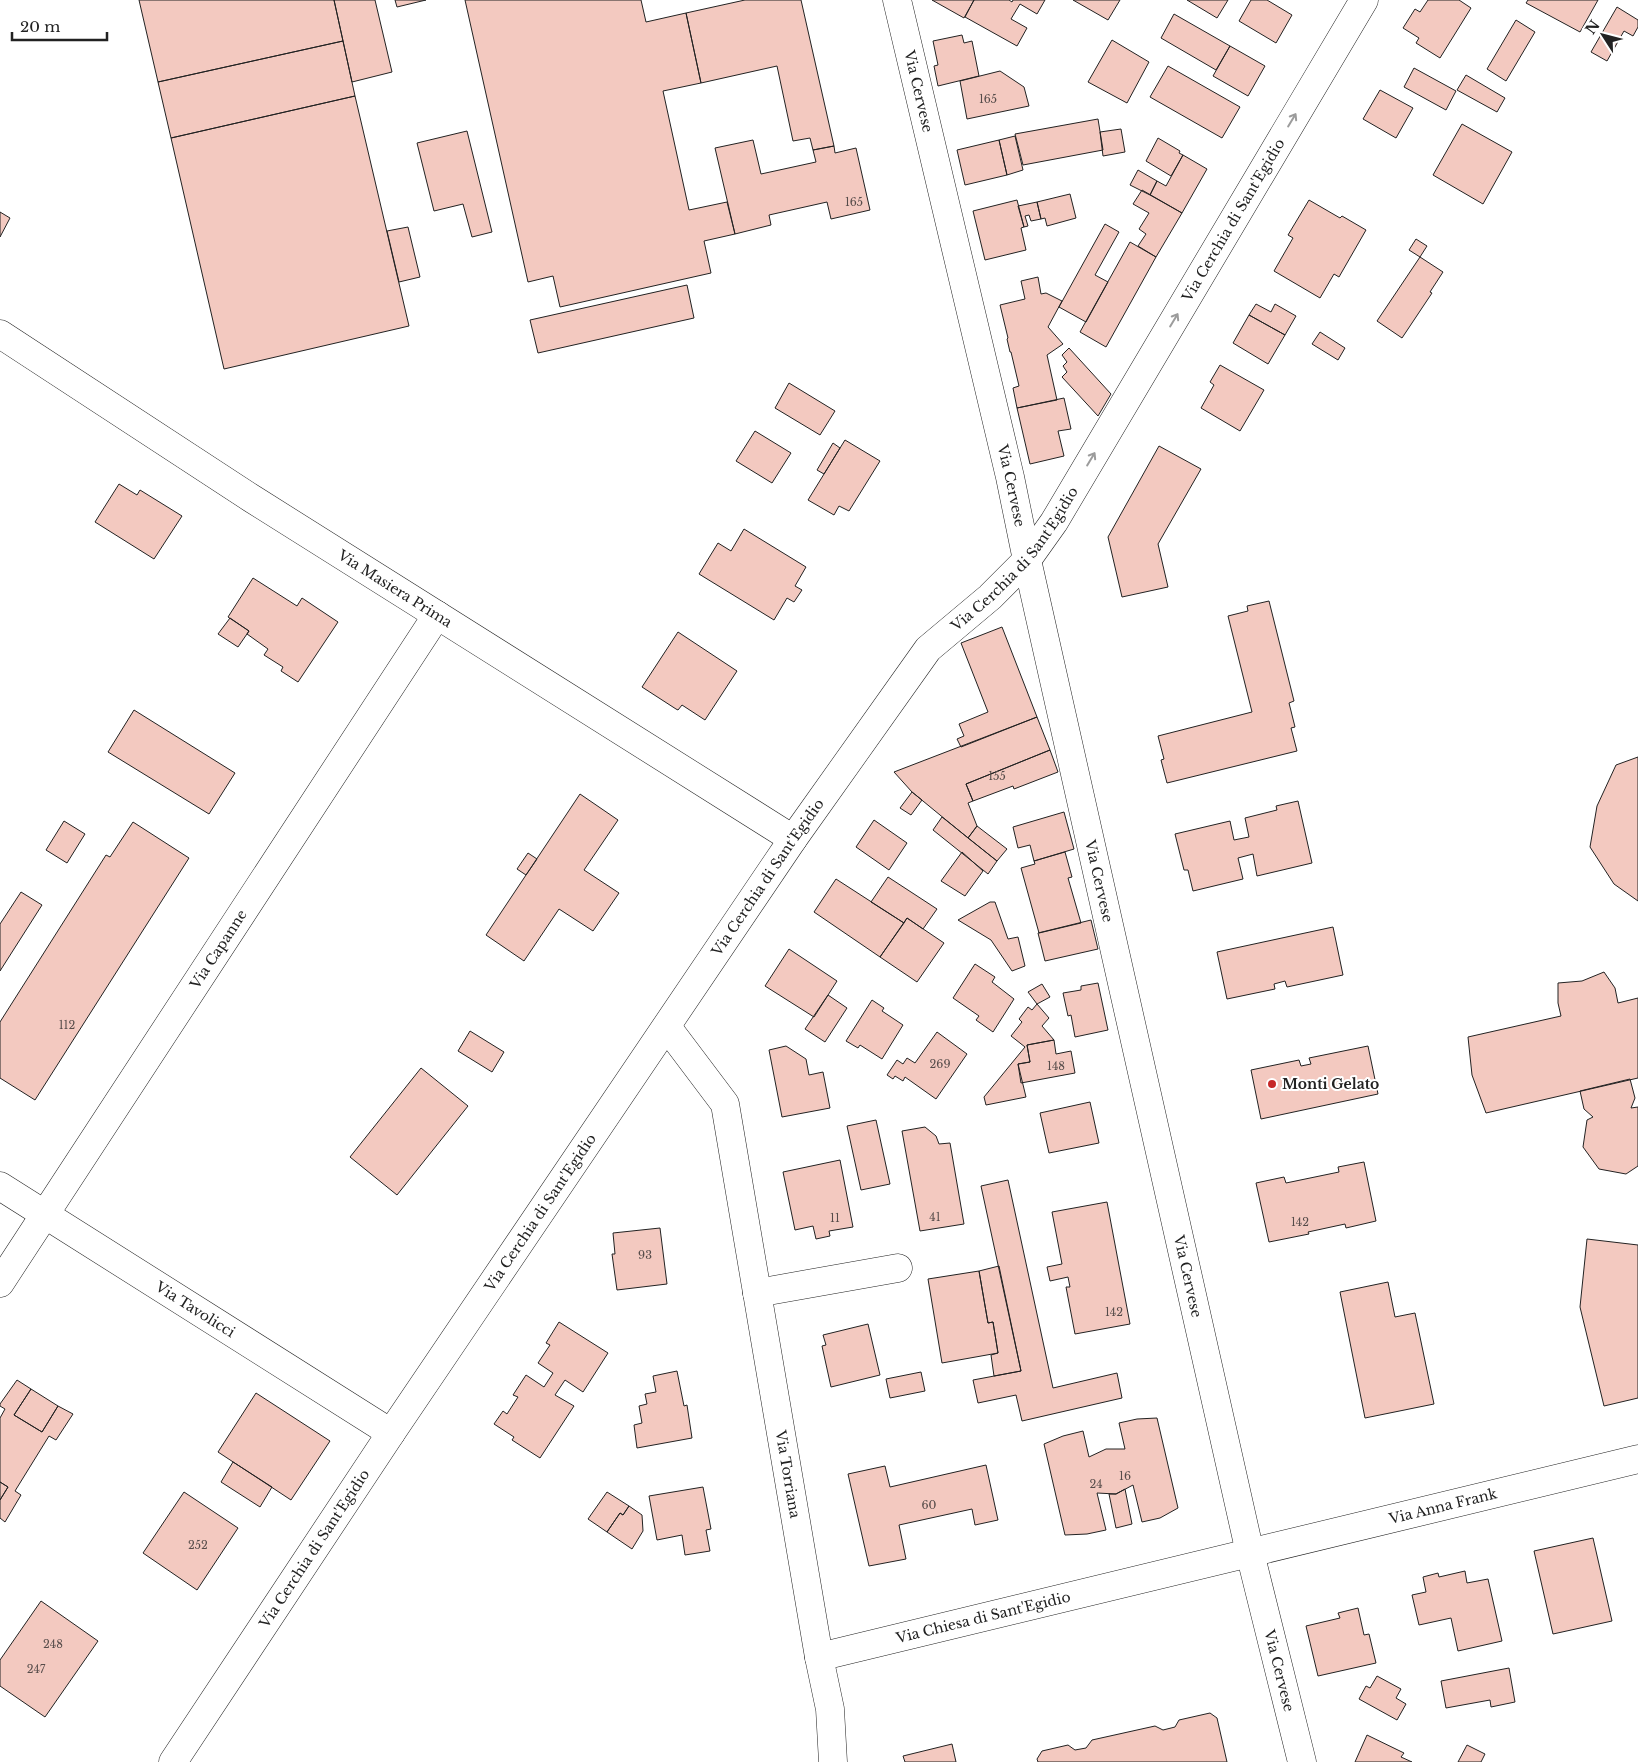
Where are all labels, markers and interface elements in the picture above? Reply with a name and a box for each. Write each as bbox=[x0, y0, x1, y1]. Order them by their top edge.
scale bar bbox=[12, 10, 108, 42]
north arrow bbox=[1578, 10, 1628, 60]
text: 20 m bbox=[20, 17, 60, 36]
text: N bbox=[1581, 17, 1604, 38]
street label: Via Cervese bbox=[900, 48, 937, 134]
house number: 165 bbox=[979, 92, 997, 106]
one-way arrow bbox=[1288, 113, 1298, 127]
street label: Via Cerchia di Sant'Egidio bbox=[1177, 135, 1289, 306]
house number: 165 bbox=[845, 195, 863, 209]
one-way arrow bbox=[1169, 313, 1179, 327]
street label: Via Cervese bbox=[993, 442, 1029, 529]
one-way arrow bbox=[1086, 453, 1096, 467]
street label: Via Cerchia di Sant'Egidio bbox=[947, 484, 1082, 635]
street label: Via Masiera Prima bbox=[334, 545, 456, 631]
house number: 155 bbox=[988, 769, 1006, 783]
street label: Via Cerchia di Sant'Egidio bbox=[707, 795, 828, 960]
street label: Via Cervese bbox=[1081, 837, 1117, 924]
street label: Via Capanne bbox=[185, 906, 251, 993]
house number: 112 bbox=[59, 1018, 76, 1032]
house number: 269 bbox=[930, 1057, 950, 1071]
house number: 148 bbox=[1047, 1059, 1065, 1073]
place label: Monti Gelato bbox=[1282, 1075, 1379, 1093]
marker: Monti Gelato bbox=[1266, 1078, 1278, 1090]
street label: Via Cerchia di Sant'Egidio bbox=[480, 1130, 600, 1296]
house number: 41 bbox=[929, 1210, 941, 1224]
house number: 11 bbox=[830, 1211, 840, 1225]
house number: 142 bbox=[1291, 1215, 1309, 1229]
street label: Via Cervese bbox=[1170, 1232, 1206, 1319]
house number: 93 bbox=[638, 1248, 652, 1262]
street label: Via Tavolicci bbox=[151, 1277, 239, 1341]
house number: 142 bbox=[1105, 1305, 1123, 1319]
street label: Via Torriana bbox=[771, 1428, 804, 1520]
street label: Via Cerchia di Sant'Egidio bbox=[255, 1466, 373, 1632]
house number: 16 bbox=[1119, 1469, 1131, 1483]
house number: 24 bbox=[1089, 1477, 1103, 1491]
street label: Via Anna Frank bbox=[1386, 1484, 1499, 1528]
house number: 60 bbox=[922, 1498, 937, 1512]
house number: 252 bbox=[188, 1538, 208, 1552]
street label: Via Chiesa di Sant'Egidio bbox=[893, 1588, 1072, 1647]
street label: Via Cervese bbox=[1260, 1627, 1298, 1714]
house number: 248 bbox=[43, 1637, 63, 1651]
house number: 247 bbox=[27, 1662, 46, 1676]

